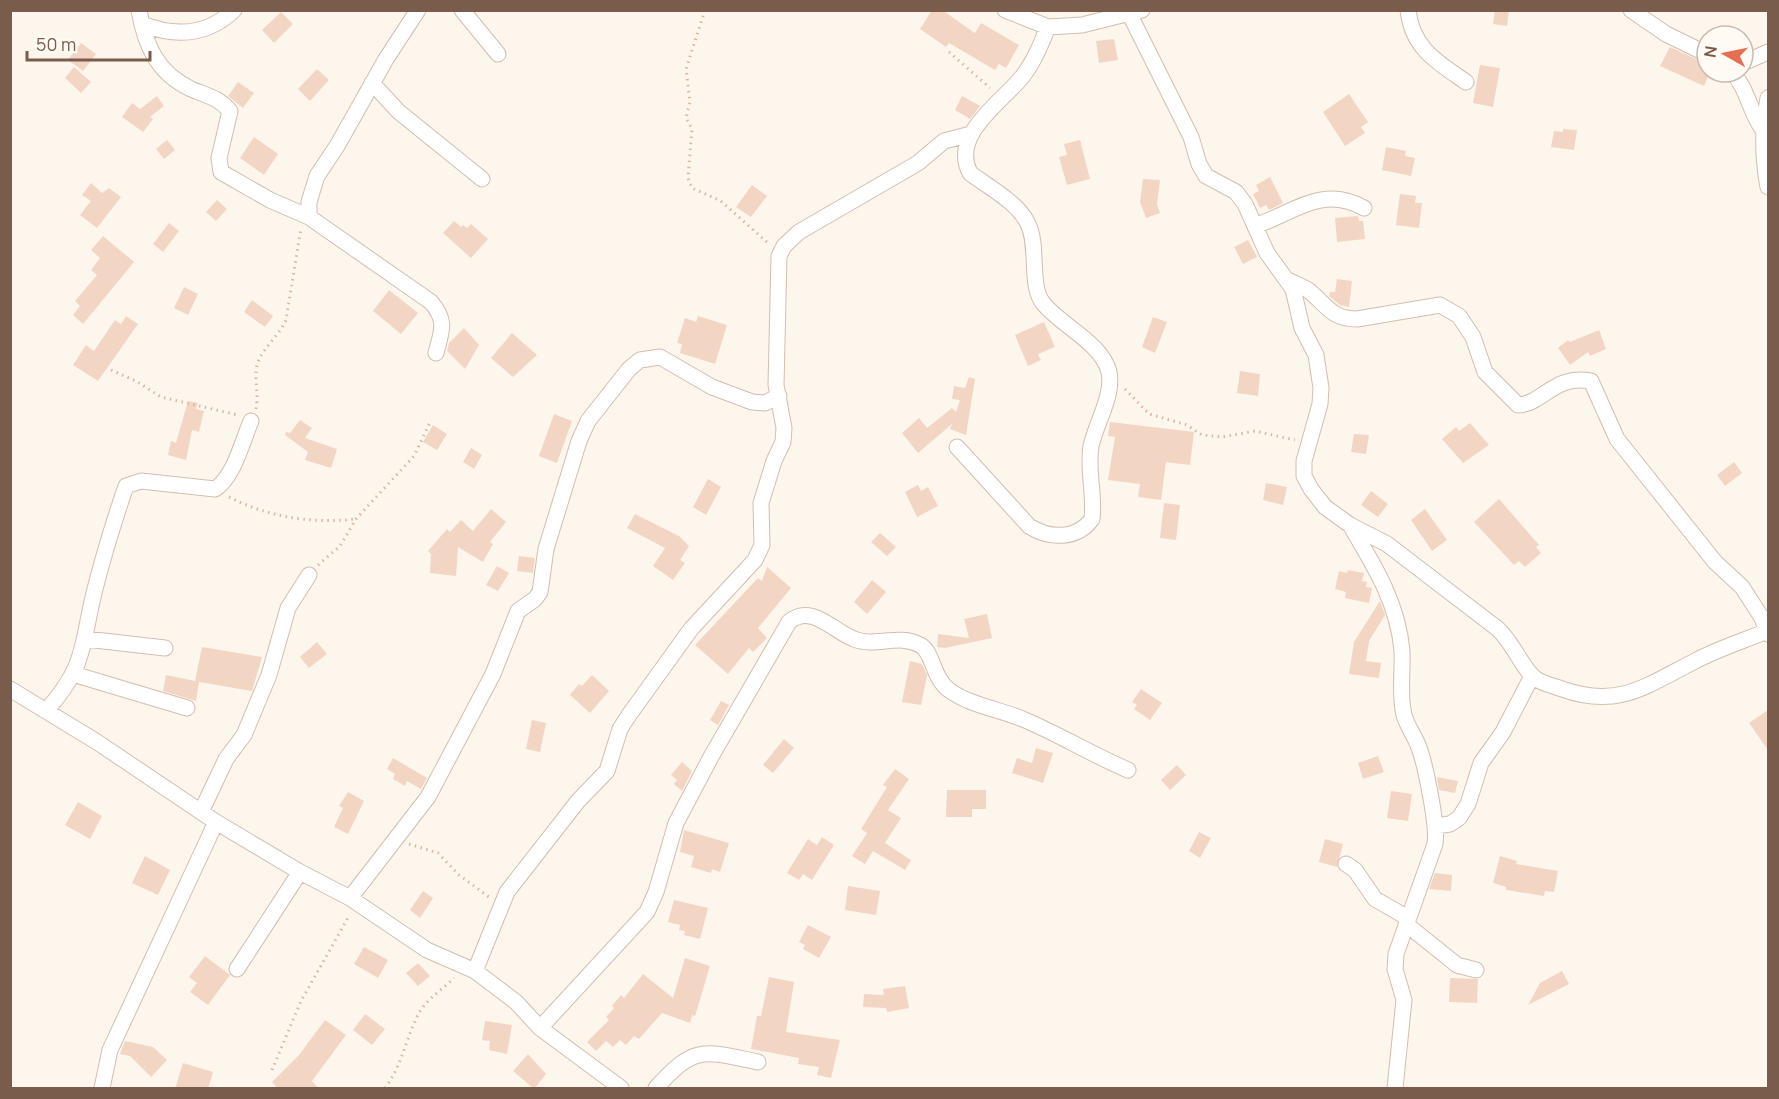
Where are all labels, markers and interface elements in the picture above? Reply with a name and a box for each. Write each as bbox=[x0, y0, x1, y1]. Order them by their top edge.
scale bar bbox=[27, 24, 150, 62]
north arrow bbox=[1695, 24, 1755, 84]
text: 50 m bbox=[36, 32, 76, 56]
text: N bbox=[1698, 44, 1722, 59]

